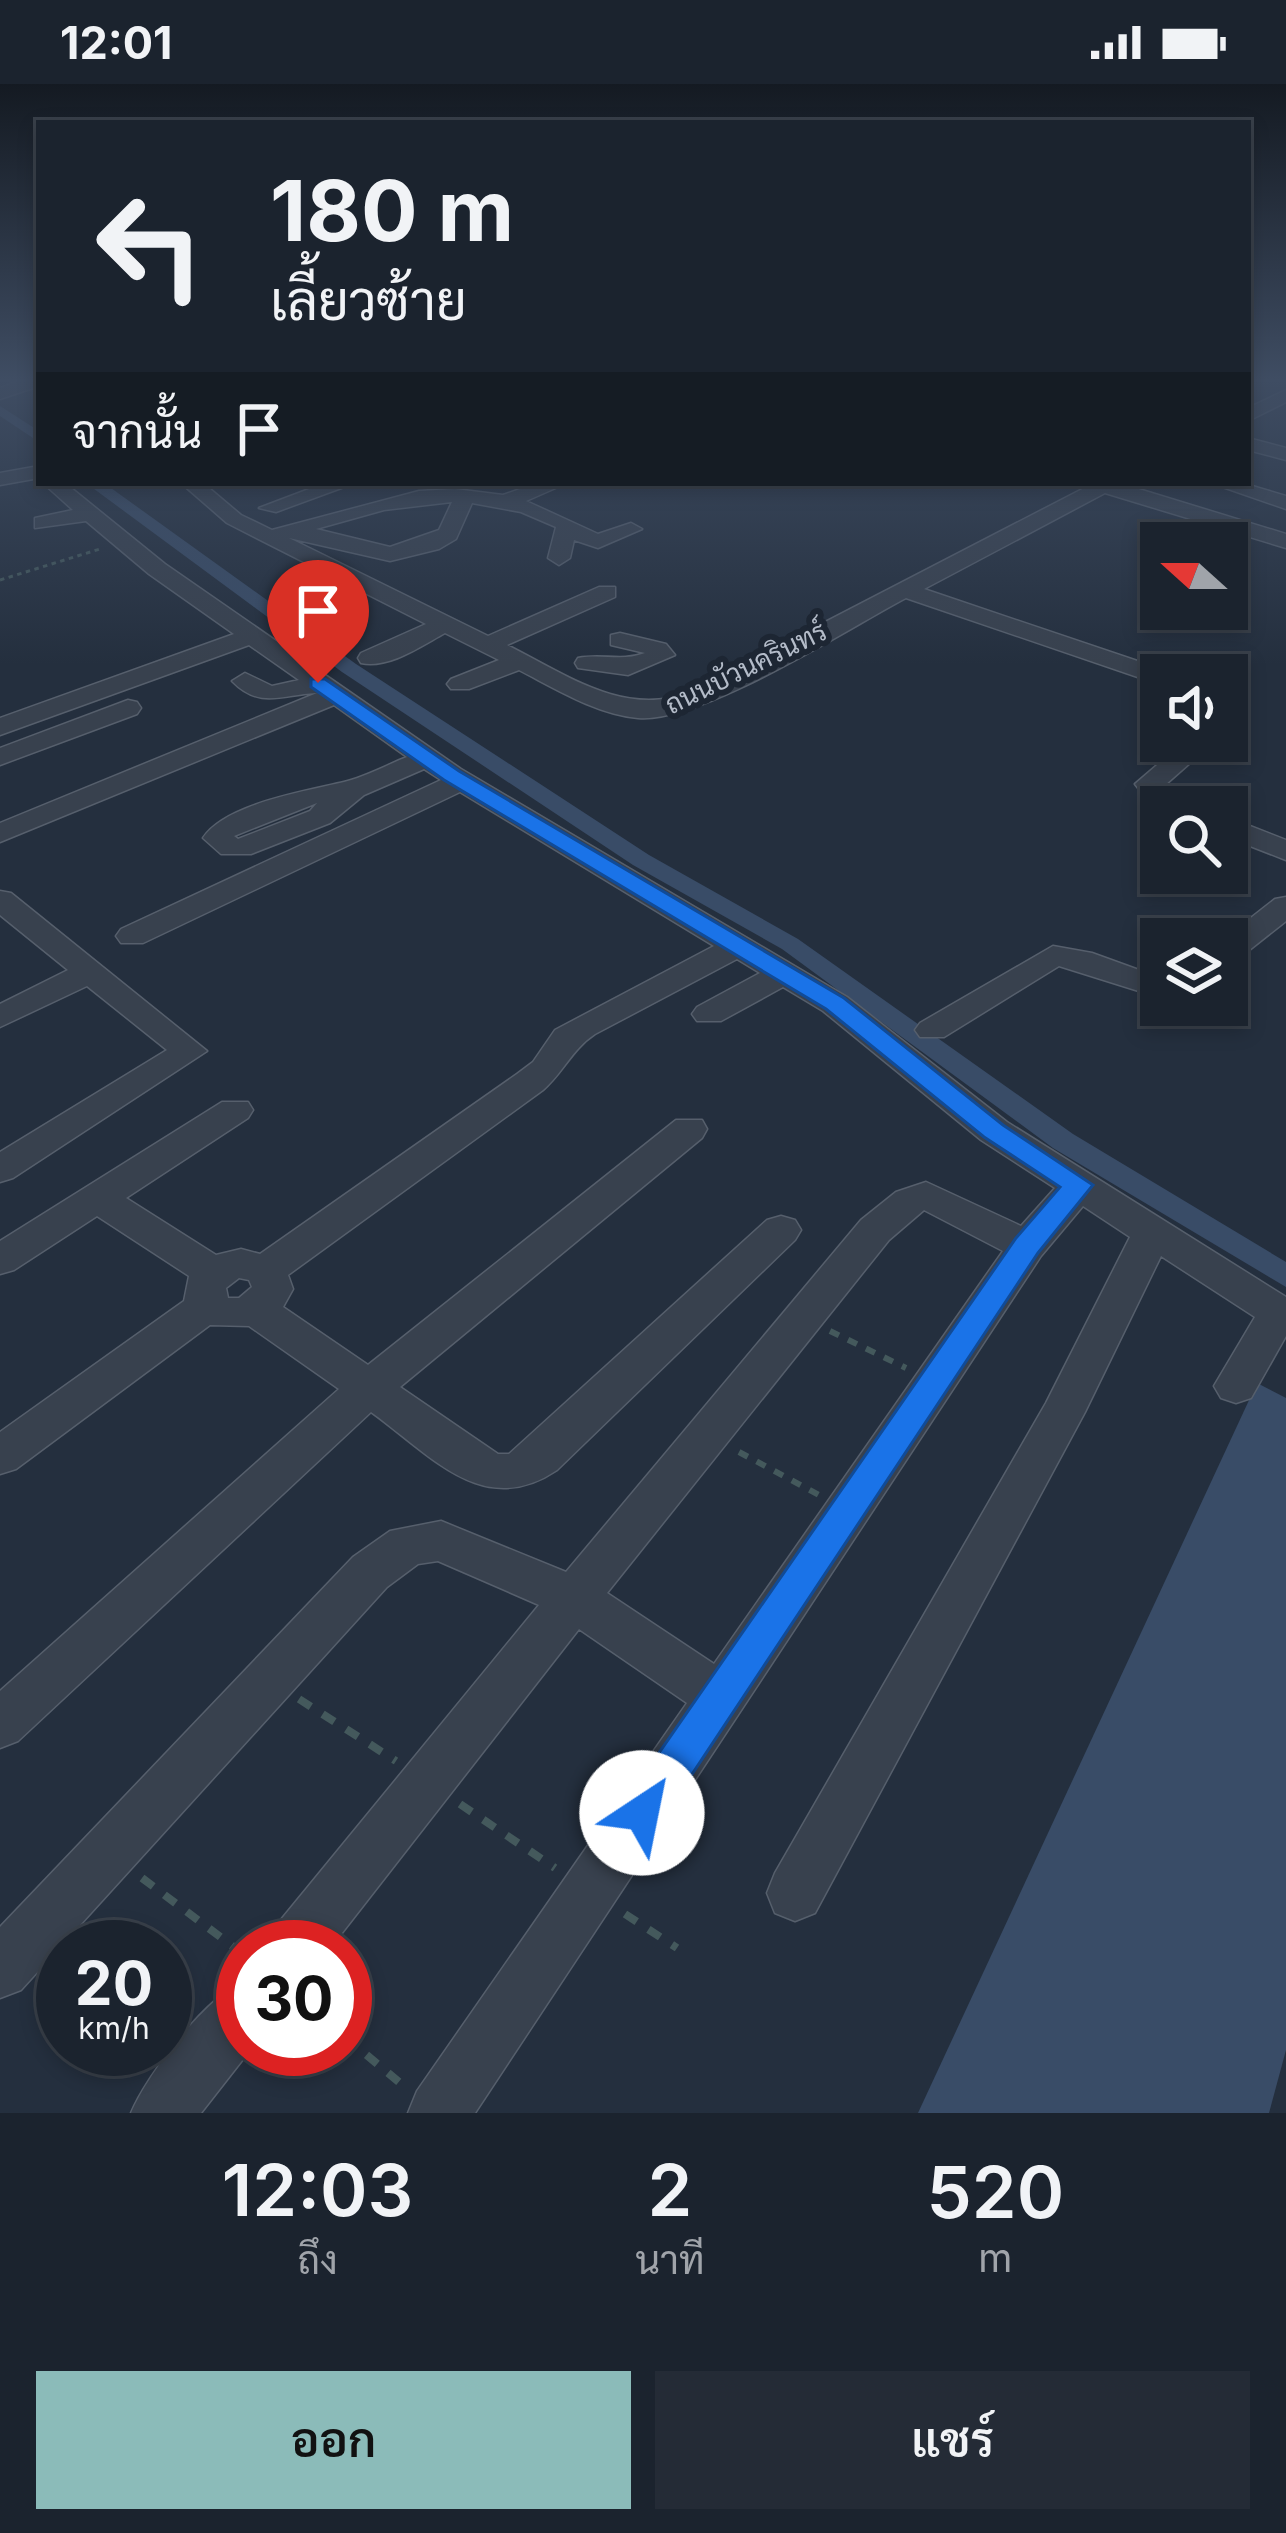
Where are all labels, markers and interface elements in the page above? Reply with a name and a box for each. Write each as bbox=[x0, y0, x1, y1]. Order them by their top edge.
text: 12:01 bbox=[60, 15, 173, 70]
text: 180 m bbox=[270, 160, 514, 261]
icon: left bbox=[72, 168, 228, 324]
text: เลี้ยวซ้าย bbox=[270, 268, 467, 333]
icon: arrive bbox=[226, 396, 292, 462]
text: จากนั้น bbox=[72, 404, 202, 459]
north arrow bbox=[1140, 522, 1248, 630]
map controls bbox=[1140, 522, 1248, 1026]
pin bbox=[267, 560, 369, 683]
icon: arrive bbox=[285, 578, 351, 644]
street label: ถนนบัวนครินทร์ bbox=[659, 613, 832, 721]
button: sound bbox=[1140, 654, 1248, 762]
button: search bbox=[1140, 786, 1248, 894]
button: layers bbox=[1140, 918, 1248, 1026]
position arrow bbox=[579, 1750, 705, 1876]
speed limit sign: 30 bbox=[216, 1920, 372, 2076]
text: 20 bbox=[75, 1947, 153, 2019]
text: km/h bbox=[78, 2010, 150, 2046]
text: 12:03 bbox=[222, 2146, 413, 2233]
text: 2 bbox=[648, 2146, 692, 2233]
text: 520 bbox=[927, 2148, 1064, 2235]
text: m bbox=[978, 2234, 1012, 2281]
text: ถึง bbox=[297, 2236, 338, 2283]
text: นาที bbox=[635, 2236, 705, 2283]
button: ออก bbox=[36, 2371, 631, 2509]
button: แชร์ bbox=[655, 2371, 1250, 2509]

